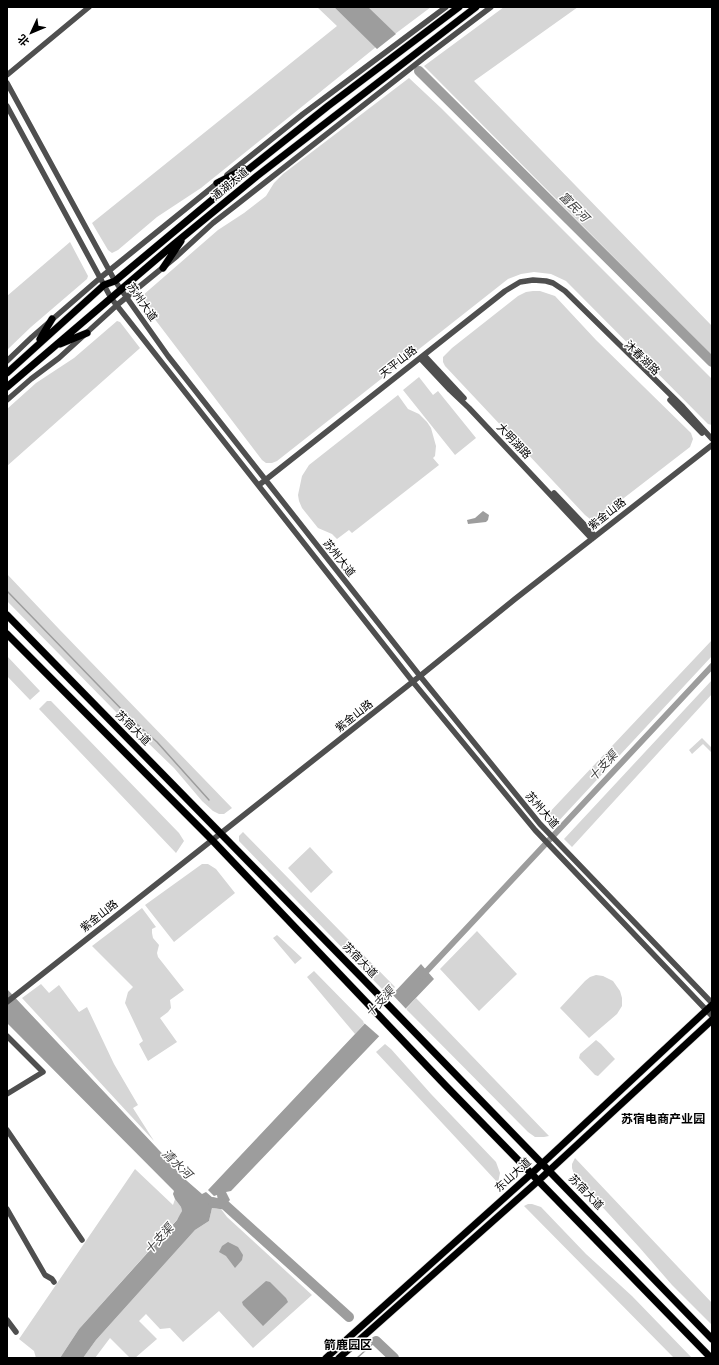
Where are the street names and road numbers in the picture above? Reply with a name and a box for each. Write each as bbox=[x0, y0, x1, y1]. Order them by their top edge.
street label: 通湖大道 bbox=[209, 165, 251, 203]
street label: 苏州大道 bbox=[124, 280, 160, 324]
street label: 沐春湖路 bbox=[622, 338, 662, 378]
street label: 天平山路 bbox=[377, 343, 419, 381]
street label: 大明湖路 bbox=[494, 420, 534, 462]
street label: 紫金山路 bbox=[586, 495, 628, 533]
street label: 苏州大道 bbox=[320, 537, 358, 579]
street label: 紫金山路 bbox=[333, 697, 375, 735]
street label: 苏宿大道 bbox=[113, 708, 153, 748]
street label: 苏州大道 bbox=[523, 789, 561, 831]
street label: 紫金山路 bbox=[78, 897, 120, 935]
street label: 苏宿大道 bbox=[340, 940, 380, 980]
street label: 东山大道 bbox=[492, 1155, 534, 1195]
street label: 苏宿大道 bbox=[566, 1172, 606, 1212]

